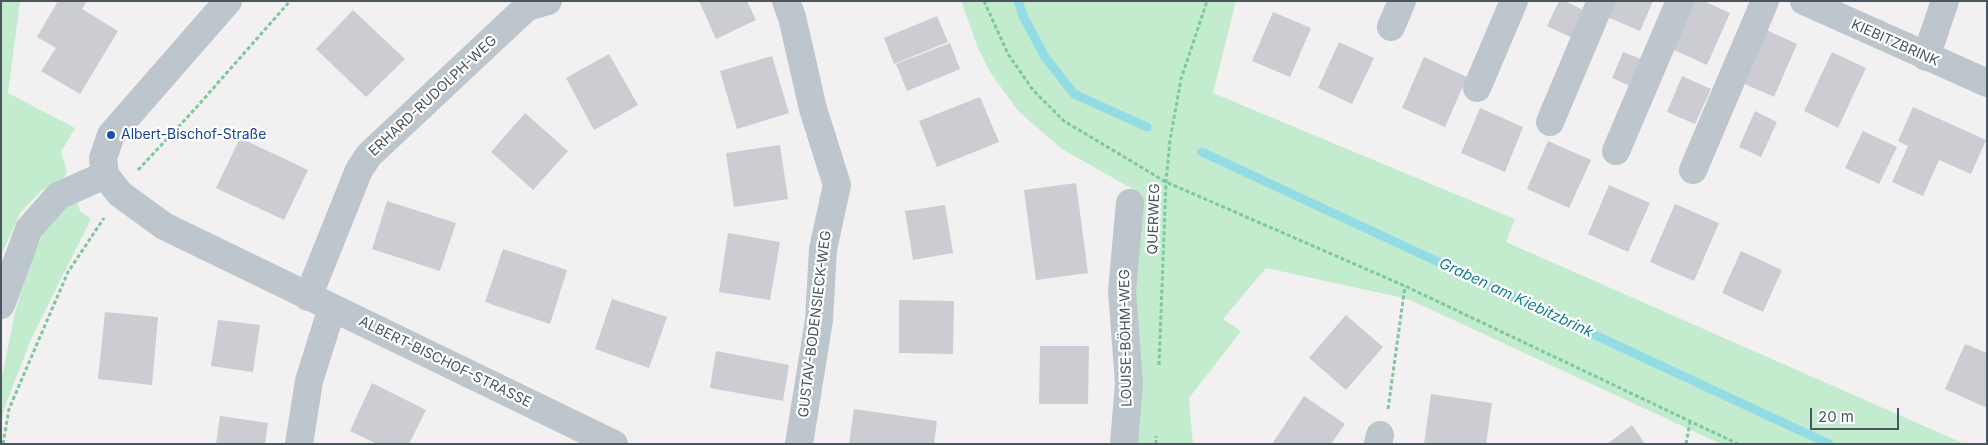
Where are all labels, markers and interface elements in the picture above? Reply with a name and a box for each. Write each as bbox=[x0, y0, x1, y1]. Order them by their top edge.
street label: KIEBITZBRINK bbox=[1849, 16, 1941, 70]
street label: ERHARD-RUDOLPH-WEG bbox=[366, 32, 500, 160]
place label: Albert-Bischof-Straße bbox=[121, 127, 266, 143]
marker: Albert-Bischof-Straße bbox=[105, 129, 117, 141]
street label: QUERWEG bbox=[1144, 183, 1164, 255]
street label: GUSTAV-BODENSIECK-WEG bbox=[795, 229, 835, 419]
water label: Graben am Kiebitzbrink bbox=[1436, 254, 1596, 342]
street label: LOUISE-BÖHM-WEG bbox=[1116, 269, 1136, 407]
street label: ALBERT-BISCHOF-STRASSE bbox=[356, 313, 534, 411]
scale bar bbox=[1813, 398, 1902, 430]
text: 20 m bbox=[1818, 407, 1854, 426]

